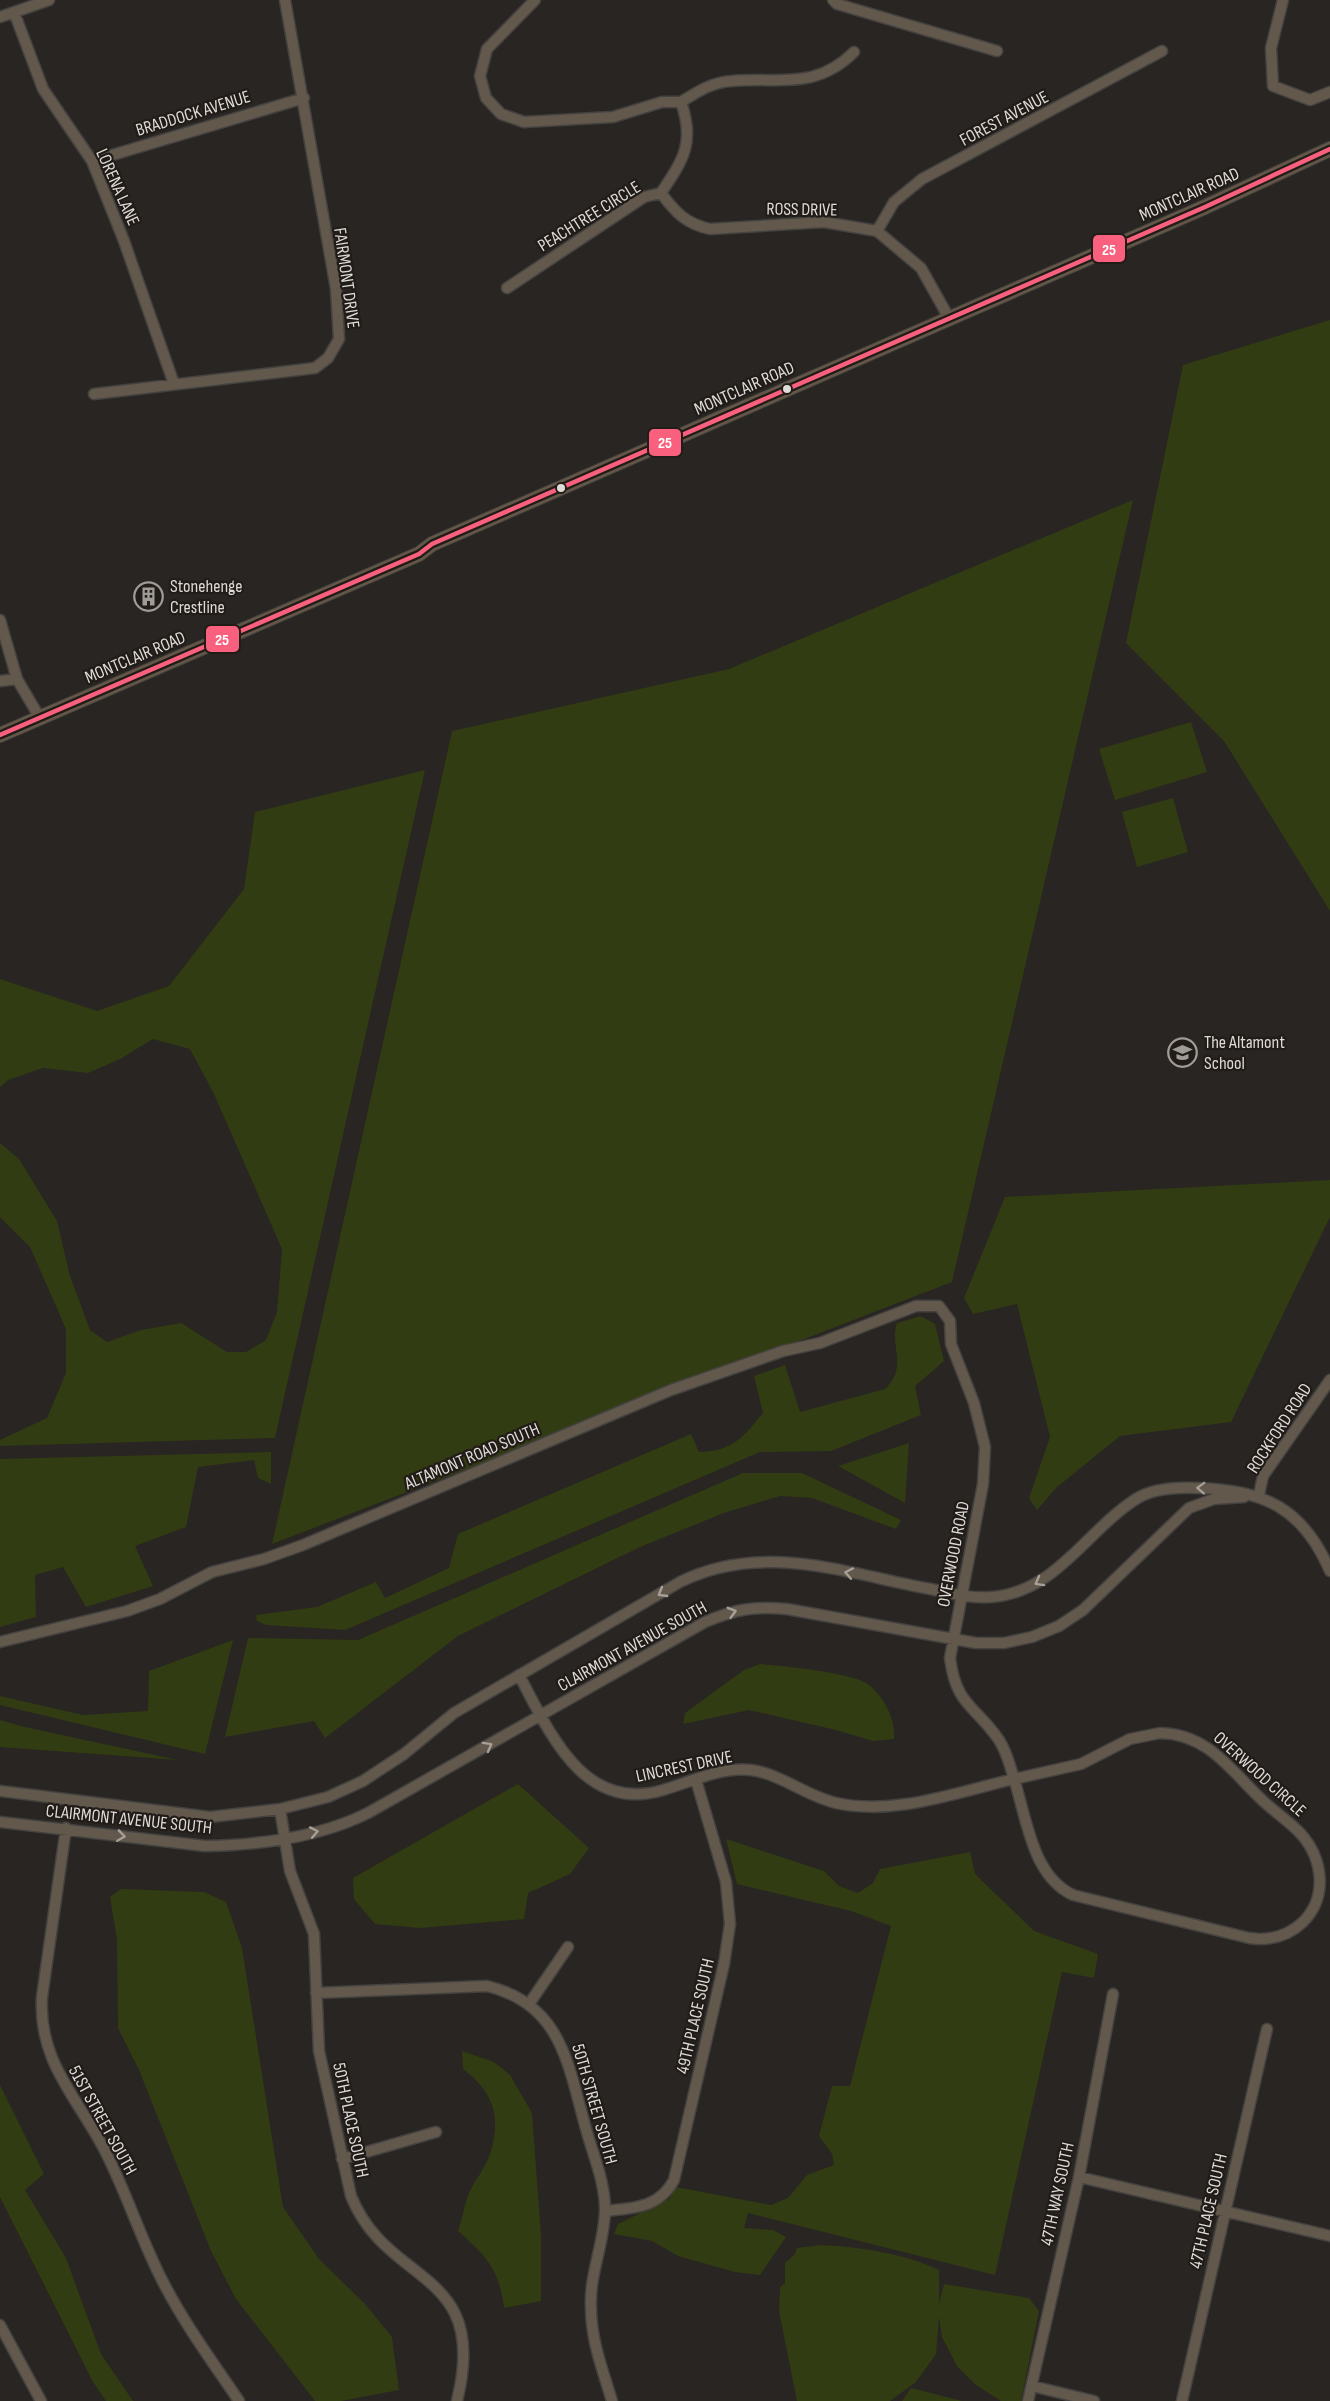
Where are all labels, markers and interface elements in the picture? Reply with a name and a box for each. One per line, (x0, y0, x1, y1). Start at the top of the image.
street label: BRADDOCK AVENUE (133, 86, 253, 141)
street label: FOREST AVENUE (956, 86, 1052, 151)
street label: LORENA LANE (91, 146, 144, 229)
street label: MONTCLAIR ROAD (1136, 163, 1243, 226)
street label: PEACHTREE CIRCLE (534, 177, 644, 256)
street label: ROSS DRIVE (766, 198, 838, 221)
street label: FAIRMONT DRIVE (329, 226, 364, 330)
line badge: 25 (1092, 234, 1126, 263)
text: 25 (1102, 241, 1116, 260)
street label: MONTCLAIR ROAD (691, 357, 798, 420)
unlabelled marker (781, 383, 793, 395)
line badge: 25 (648, 428, 682, 457)
text: 25 (658, 434, 672, 453)
unlabelled marker (555, 482, 567, 494)
place label: Stonehenge Crestline (170, 576, 242, 618)
building icon: Stonehenge Crestline (133, 580, 165, 612)
line badge: 25 (205, 625, 240, 653)
street label: MONTCLAIR ROAD (82, 627, 189, 688)
text: 25 (215, 631, 229, 650)
place label: The Altamont School (1204, 1032, 1285, 1074)
school or university icon: The Altamont School (1167, 1036, 1199, 1068)
street label: ROCKFORD ROAD (1243, 1379, 1316, 1477)
street label: ALTAMONT ROAD SOUTH (401, 1419, 543, 1495)
one-way arrow (1196, 1481, 1205, 1494)
street label: OVERWOOD ROAD (933, 1500, 974, 1609)
one-way arrow (844, 1567, 854, 1580)
one-way arrow (1035, 1575, 1045, 1586)
one-way arrow (657, 1585, 668, 1597)
street label: CLAIRMONT AVENUE SOUTH (554, 1597, 710, 1696)
one-way arrow (726, 1607, 737, 1619)
street label: OVERWOOD CIRCLE (1209, 1727, 1310, 1821)
one-way arrow (482, 1741, 492, 1753)
street label: LINCREST DRIVE (634, 1746, 734, 1787)
street label: CLAIRMONT AVENUE SOUTH (45, 1800, 213, 1839)
one-way arrow (309, 1826, 319, 1839)
one-way arrow (116, 1830, 125, 1842)
street label: 49TH PLACE SOUTH (672, 1956, 719, 2076)
street label: 50TH STREET SOUTH (567, 2042, 622, 2167)
street label: 50TH PLACE SOUTH (328, 2061, 373, 2179)
street label: 51ST STREET SOUTH (64, 2062, 141, 2178)
street label: 47TH WAY SOUTH (1036, 2141, 1079, 2248)
street label: 47TH PLACE SOUTH (1185, 2152, 1232, 2271)

